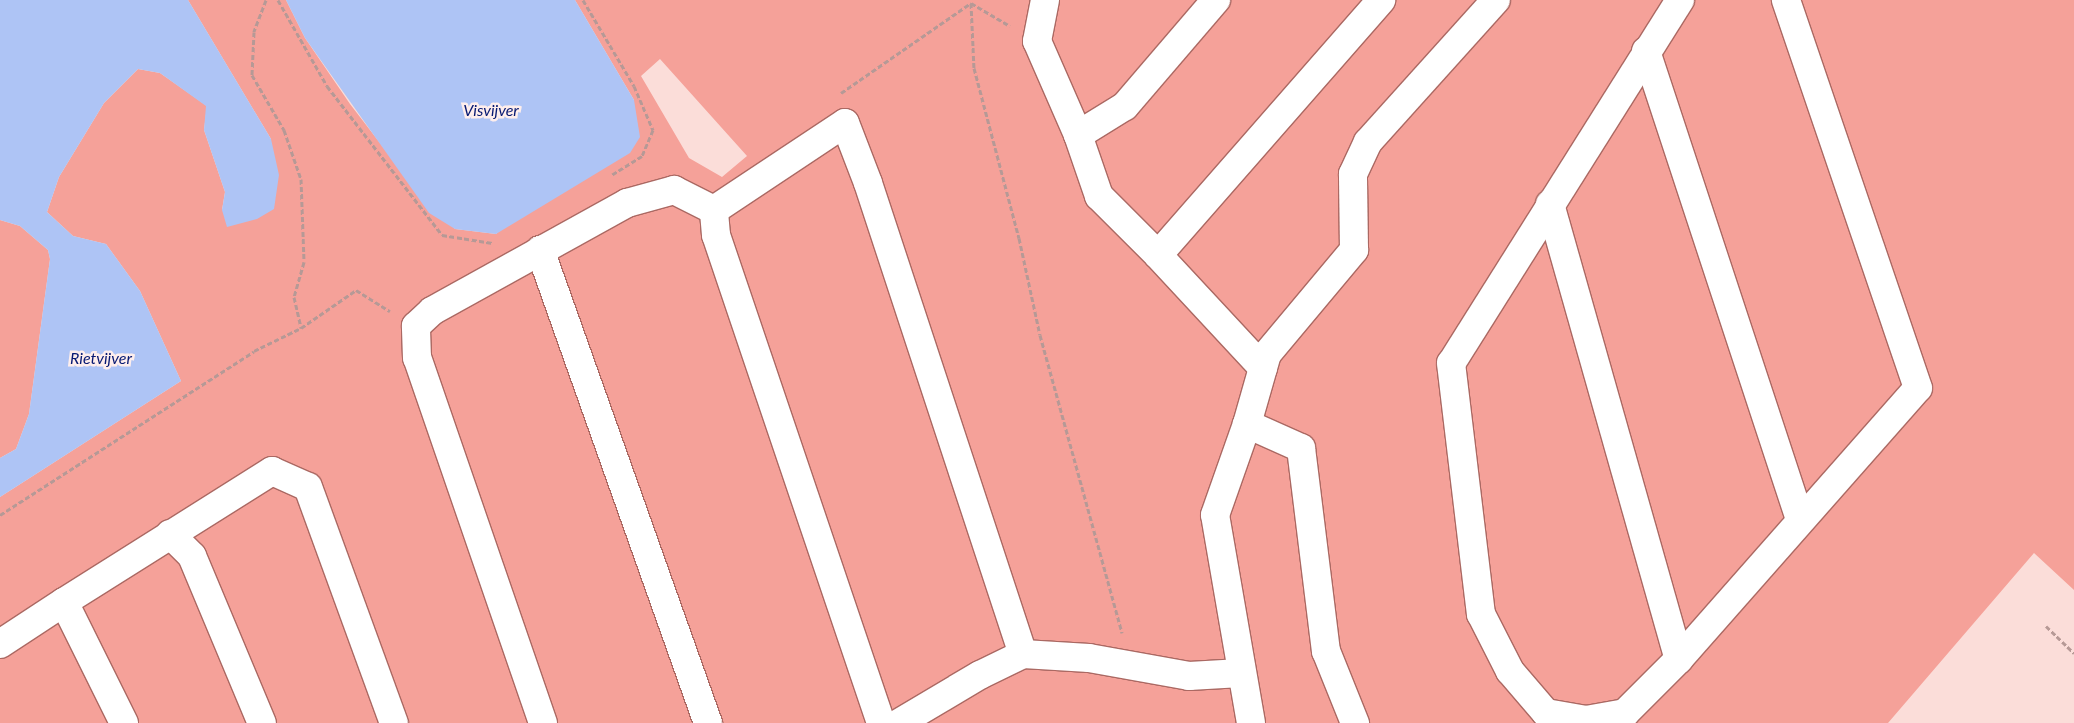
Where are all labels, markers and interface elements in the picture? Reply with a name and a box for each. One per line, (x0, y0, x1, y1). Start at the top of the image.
water label: Visvijver (463, 100, 519, 120)
water label: Rietvijver (70, 348, 132, 368)

